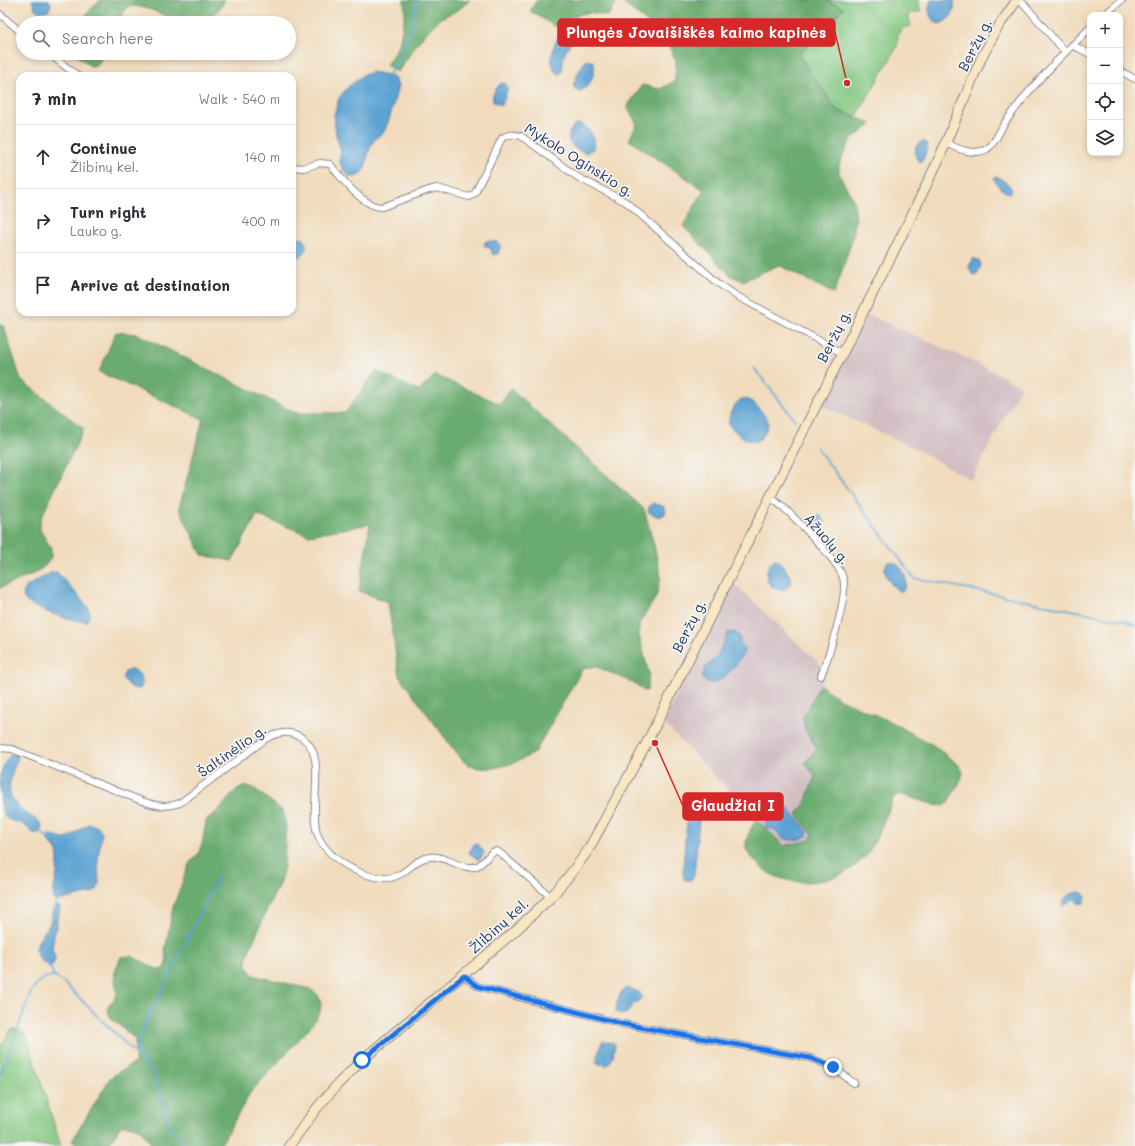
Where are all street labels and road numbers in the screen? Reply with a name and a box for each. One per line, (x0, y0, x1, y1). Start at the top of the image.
street label: Beržų g. (953, 15, 996, 74)
street label: Mykolo Oginskio g. (521, 118, 637, 201)
street label: Beržų g. (812, 306, 855, 365)
street label: Ąžuolų g. (800, 509, 854, 568)
street label: Beržų g. (667, 596, 710, 655)
street label: Šaltinėlio g. (194, 720, 270, 781)
street label: Žlibinų kel. (465, 894, 533, 957)

